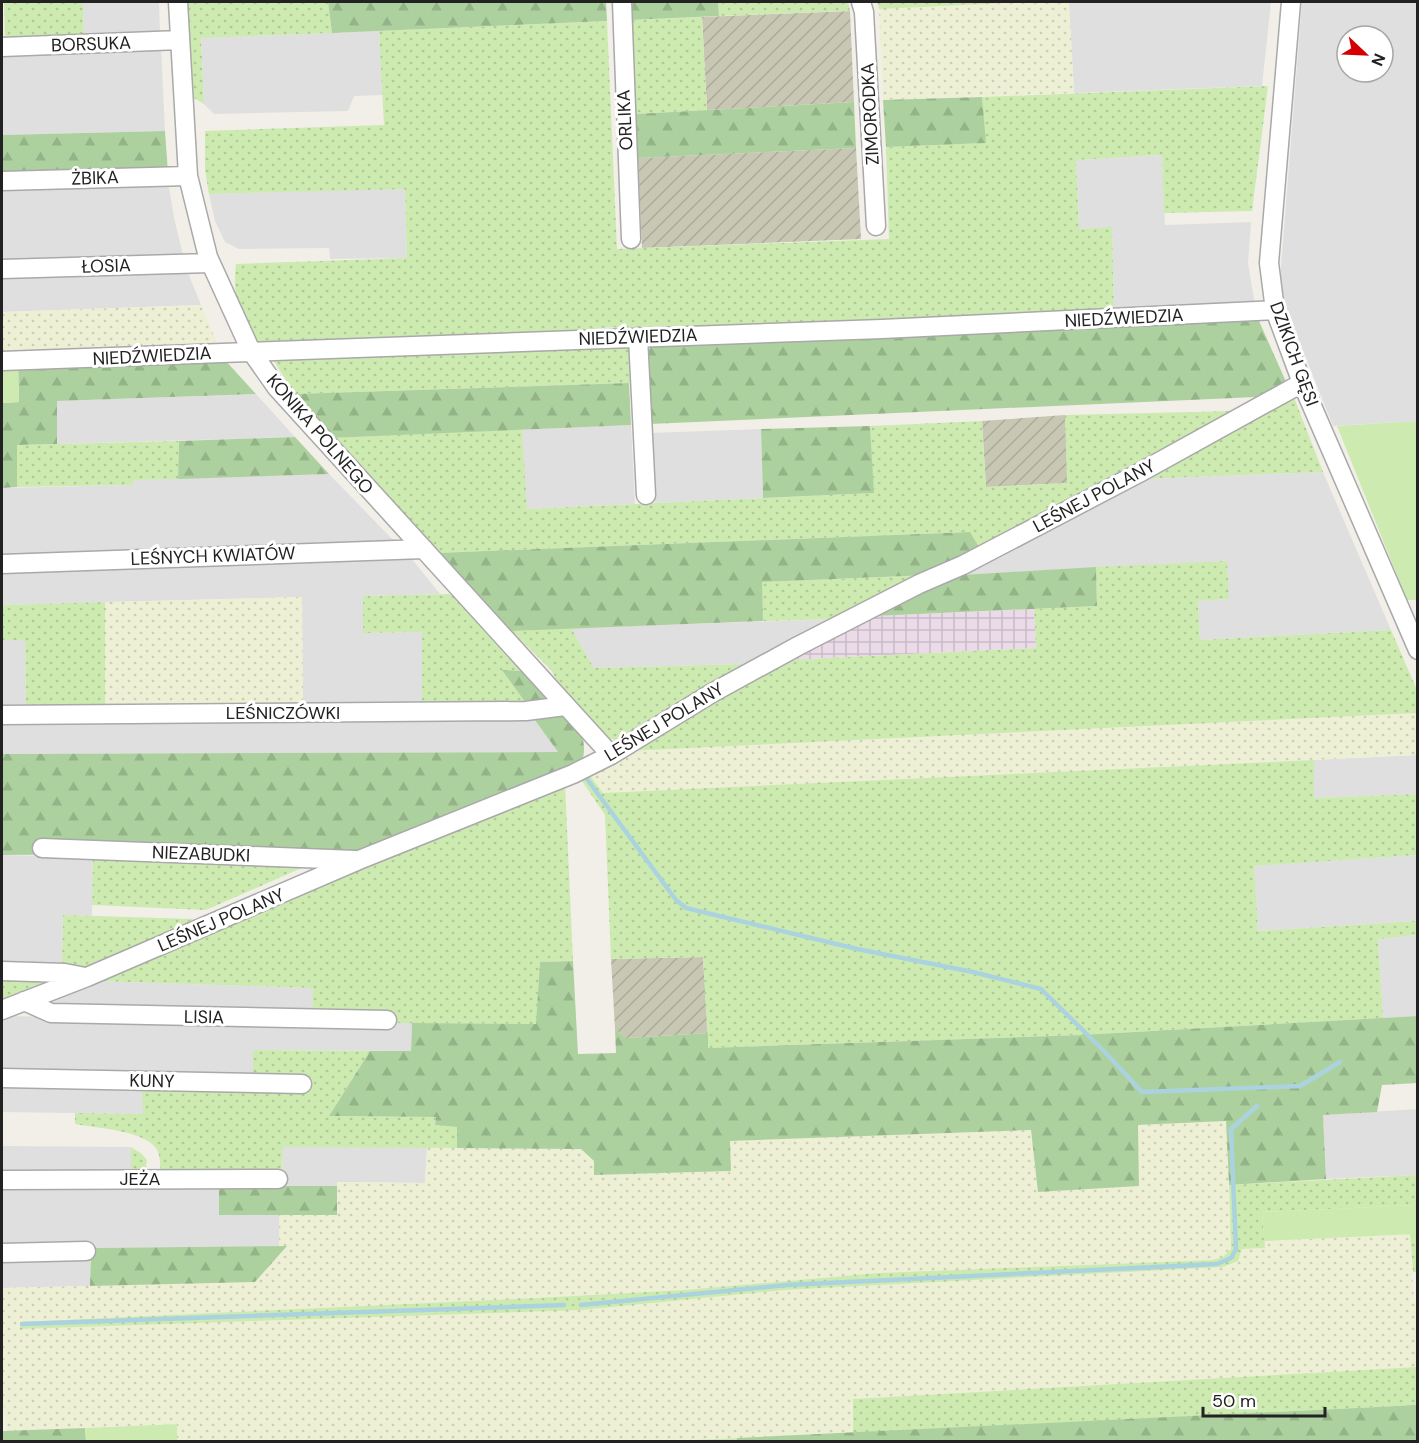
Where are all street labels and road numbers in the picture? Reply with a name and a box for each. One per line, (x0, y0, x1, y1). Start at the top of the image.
street label: BORSUKA (51, 31, 132, 57)
street label: ZIMORODKA (855, 62, 885, 166)
street label: ORLIKA (611, 89, 639, 151)
street label: ŻBIKA (71, 165, 119, 191)
street label: ŁOSIA (81, 253, 131, 279)
street label: DZIKICH GĘSI (1264, 298, 1324, 410)
street label: NIEDŹWIEDZIA (1064, 303, 1184, 333)
street label: NIEDŹWIEDZIA (578, 323, 698, 351)
street label: NIEDŹWIEDZIA (92, 341, 212, 371)
street label: KONIKA POLNEGO (261, 369, 379, 499)
street label: LEŚNEJ POLANY (1029, 453, 1160, 538)
street label: LEŚNYCH KWIATÓW (130, 541, 296, 571)
street label: LEŚNEJ POLANY (600, 677, 729, 767)
street label: LEŚNICZÓWKI (226, 701, 340, 725)
street label: NIEZABUDKI (151, 840, 251, 868)
street label: LEŚNEJ POLANY (154, 882, 288, 957)
street label: LISIA (184, 1005, 224, 1029)
street label: KUNY (129, 1069, 175, 1093)
street label: JEŻA (120, 1167, 160, 1191)

